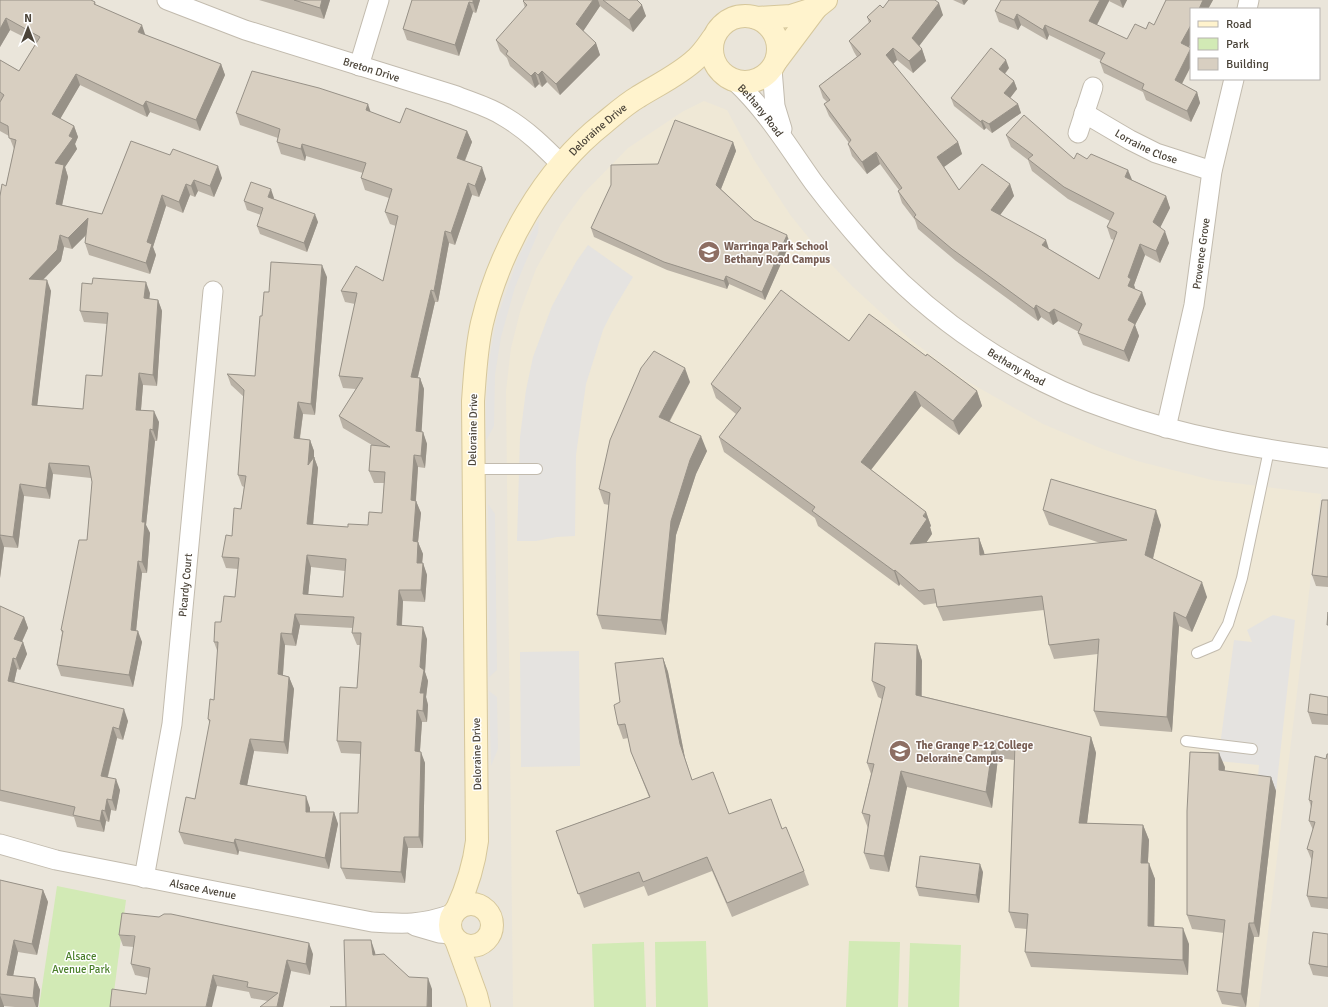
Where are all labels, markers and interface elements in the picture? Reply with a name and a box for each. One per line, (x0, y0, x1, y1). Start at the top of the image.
north arrow (8, 8, 48, 48)
legend (1190, 8, 1320, 80)
text: N (24, 12, 32, 25)
text: Road (1226, 17, 1252, 32)
text: Park (1226, 37, 1249, 52)
street label: Breton Drive (342, 54, 401, 84)
text: Building (1226, 57, 1269, 72)
street label: Bethany Road (735, 81, 786, 139)
street label: Deloraine Drive (566, 101, 629, 158)
street label: Lorraine Close (1113, 126, 1179, 166)
street label: Provence Grove (1190, 217, 1212, 290)
school or university icon: Warringa Park School Bethany Road Campus (696, 239, 722, 265)
place label: Warringa Park School Bethany Road Campus (724, 240, 830, 266)
street label: Bethany Road (985, 345, 1048, 389)
street label: Deloraine Drive (466, 394, 480, 466)
street label: Picardy Court (176, 553, 195, 618)
street label: Deloraine Drive (470, 718, 484, 790)
school or university icon: The Grange P-12 College Deloraine Campus (887, 738, 913, 764)
place label: The Grange P-12 College Deloraine Campus (916, 739, 1034, 765)
street label: Alsace Avenue (168, 876, 237, 902)
park label: Alsace Avenue Park (52, 950, 110, 976)

